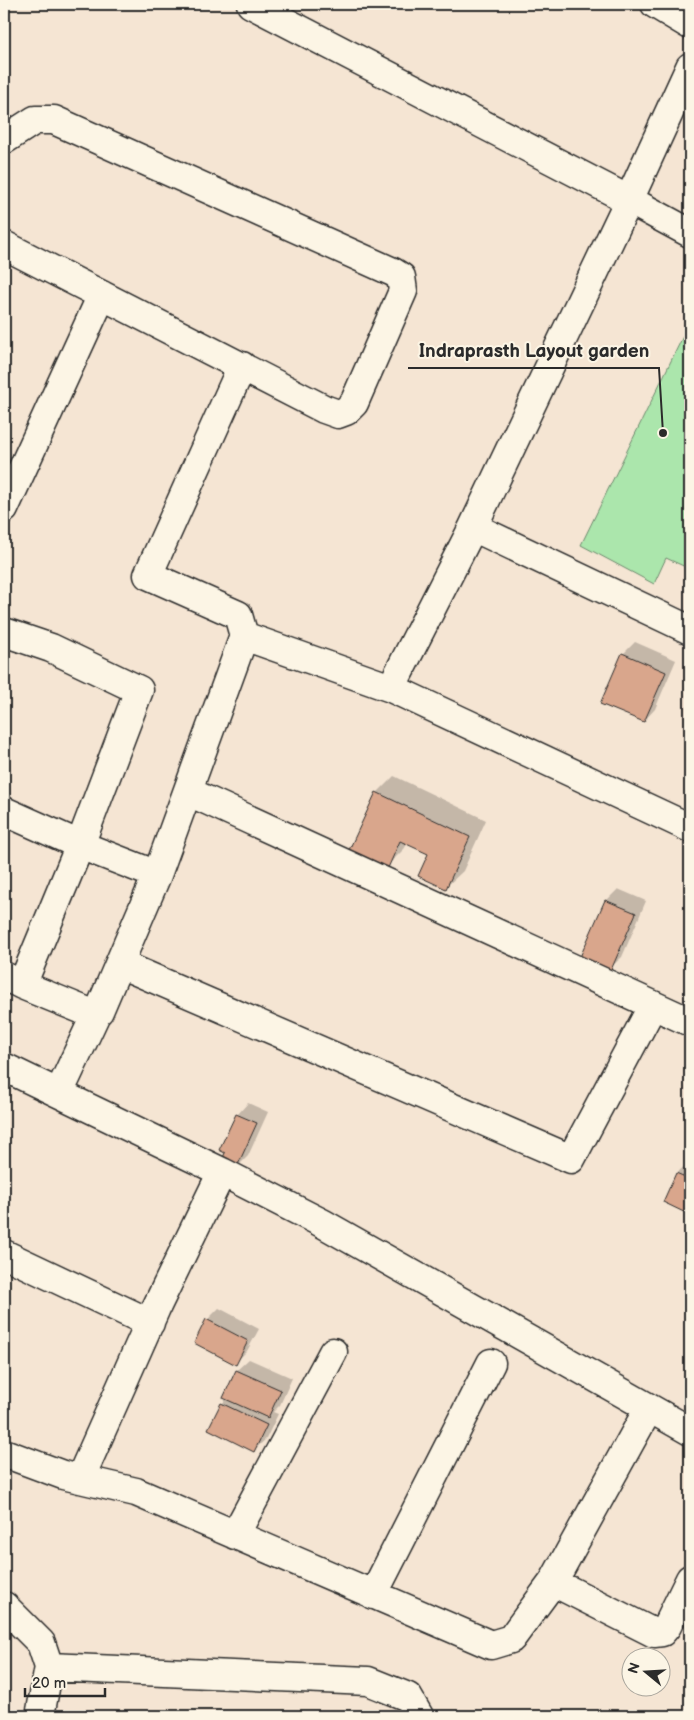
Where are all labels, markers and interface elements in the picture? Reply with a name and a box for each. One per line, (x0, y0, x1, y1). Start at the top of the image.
callout: Indraprasth Layout garden (408, 334, 659, 368)
text: Indraprasth Layout garden (419, 340, 649, 363)
north arrow (622, 1648, 672, 1698)
text: N (624, 1661, 644, 1676)
scale bar (25, 1665, 105, 1697)
text: 20 m (32, 1674, 66, 1693)

